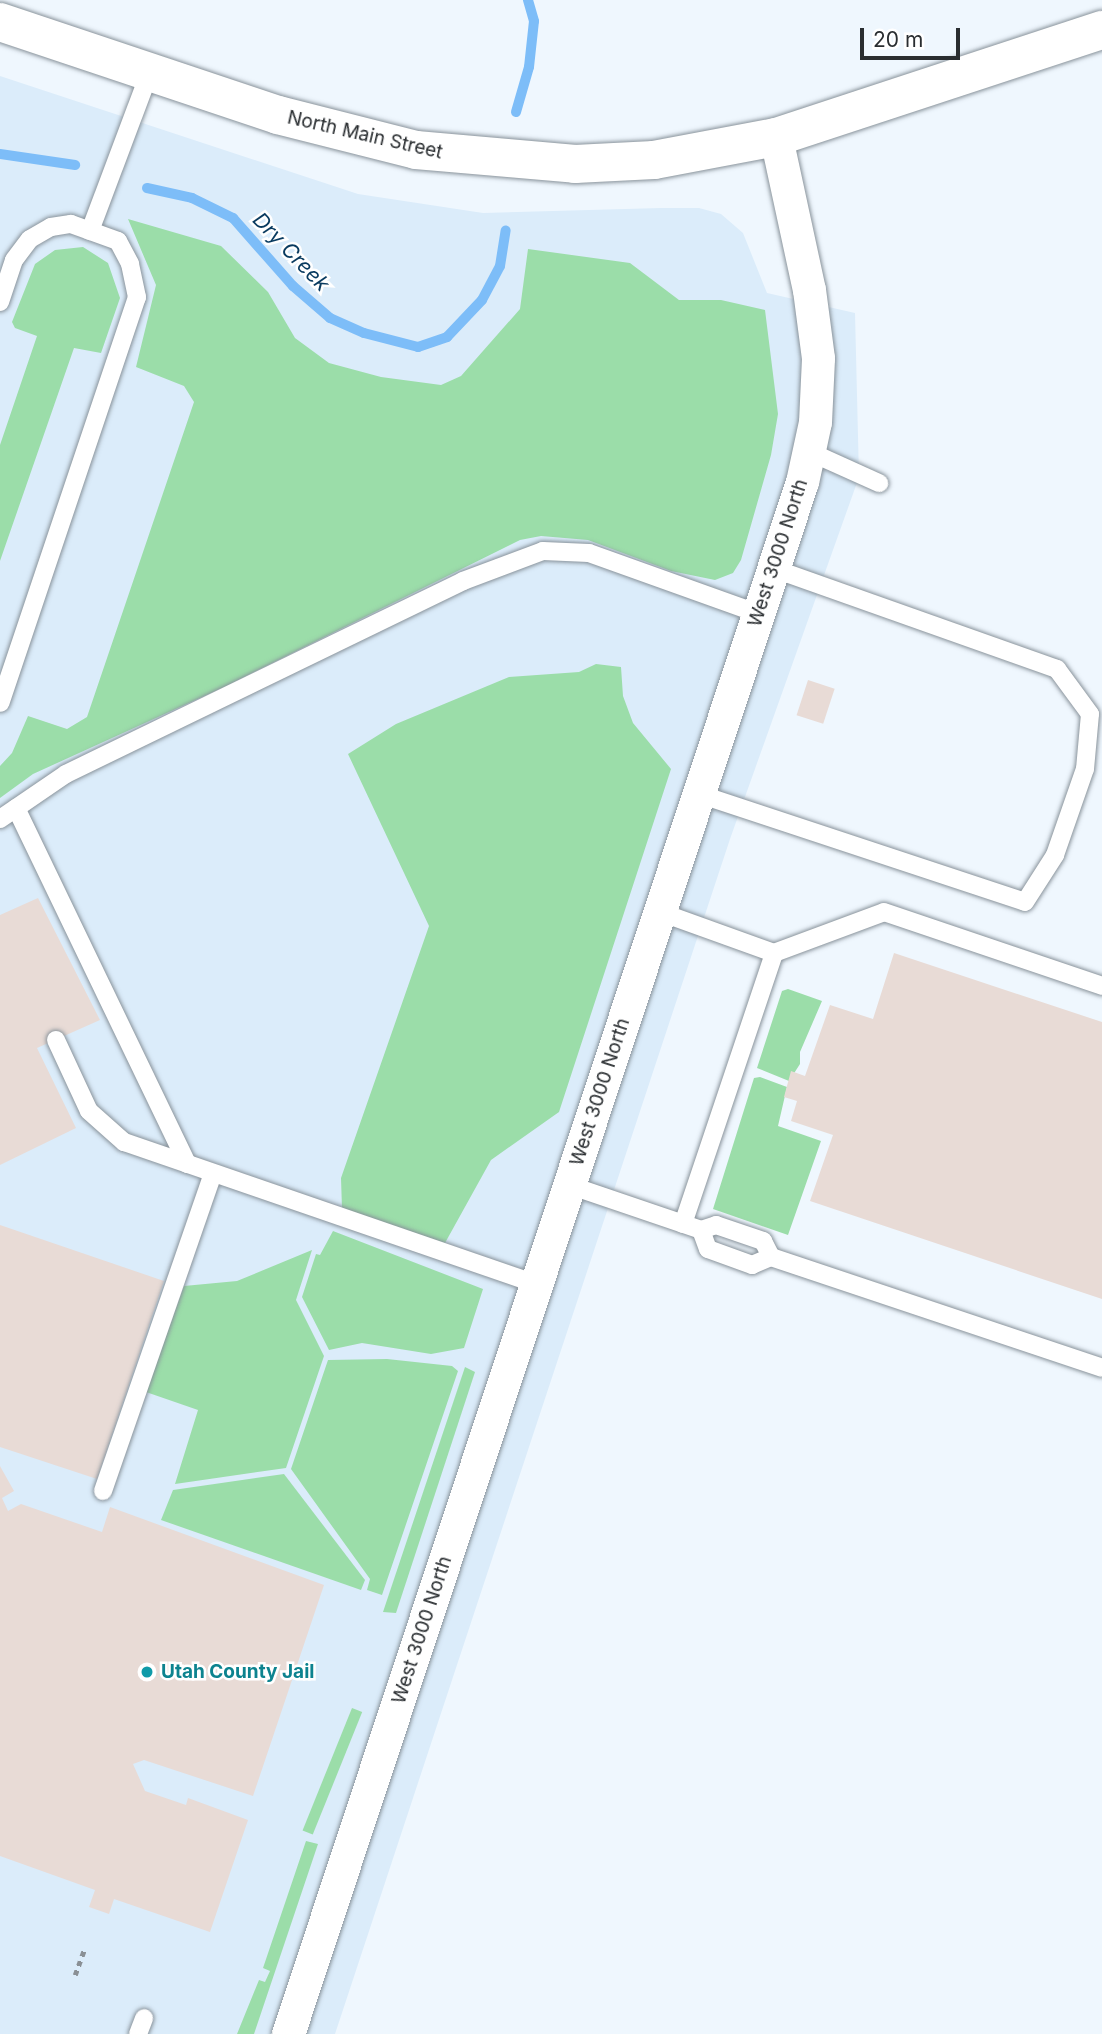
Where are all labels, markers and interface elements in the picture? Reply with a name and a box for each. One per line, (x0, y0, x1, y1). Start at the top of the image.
scale bar (864, 14, 964, 58)
text: 20 m (873, 27, 923, 52)
street label: North Main Street (285, 106, 445, 164)
water label: Dry Creek (247, 207, 335, 297)
street label: West 3000 North (743, 476, 813, 630)
street label: West 3000 North (565, 1015, 635, 1169)
street label: West 3000 North (387, 1553, 457, 1707)
place label: Utah County Jail (161, 1661, 314, 1683)
marker: Utah County Jail (139, 1664, 155, 1680)

